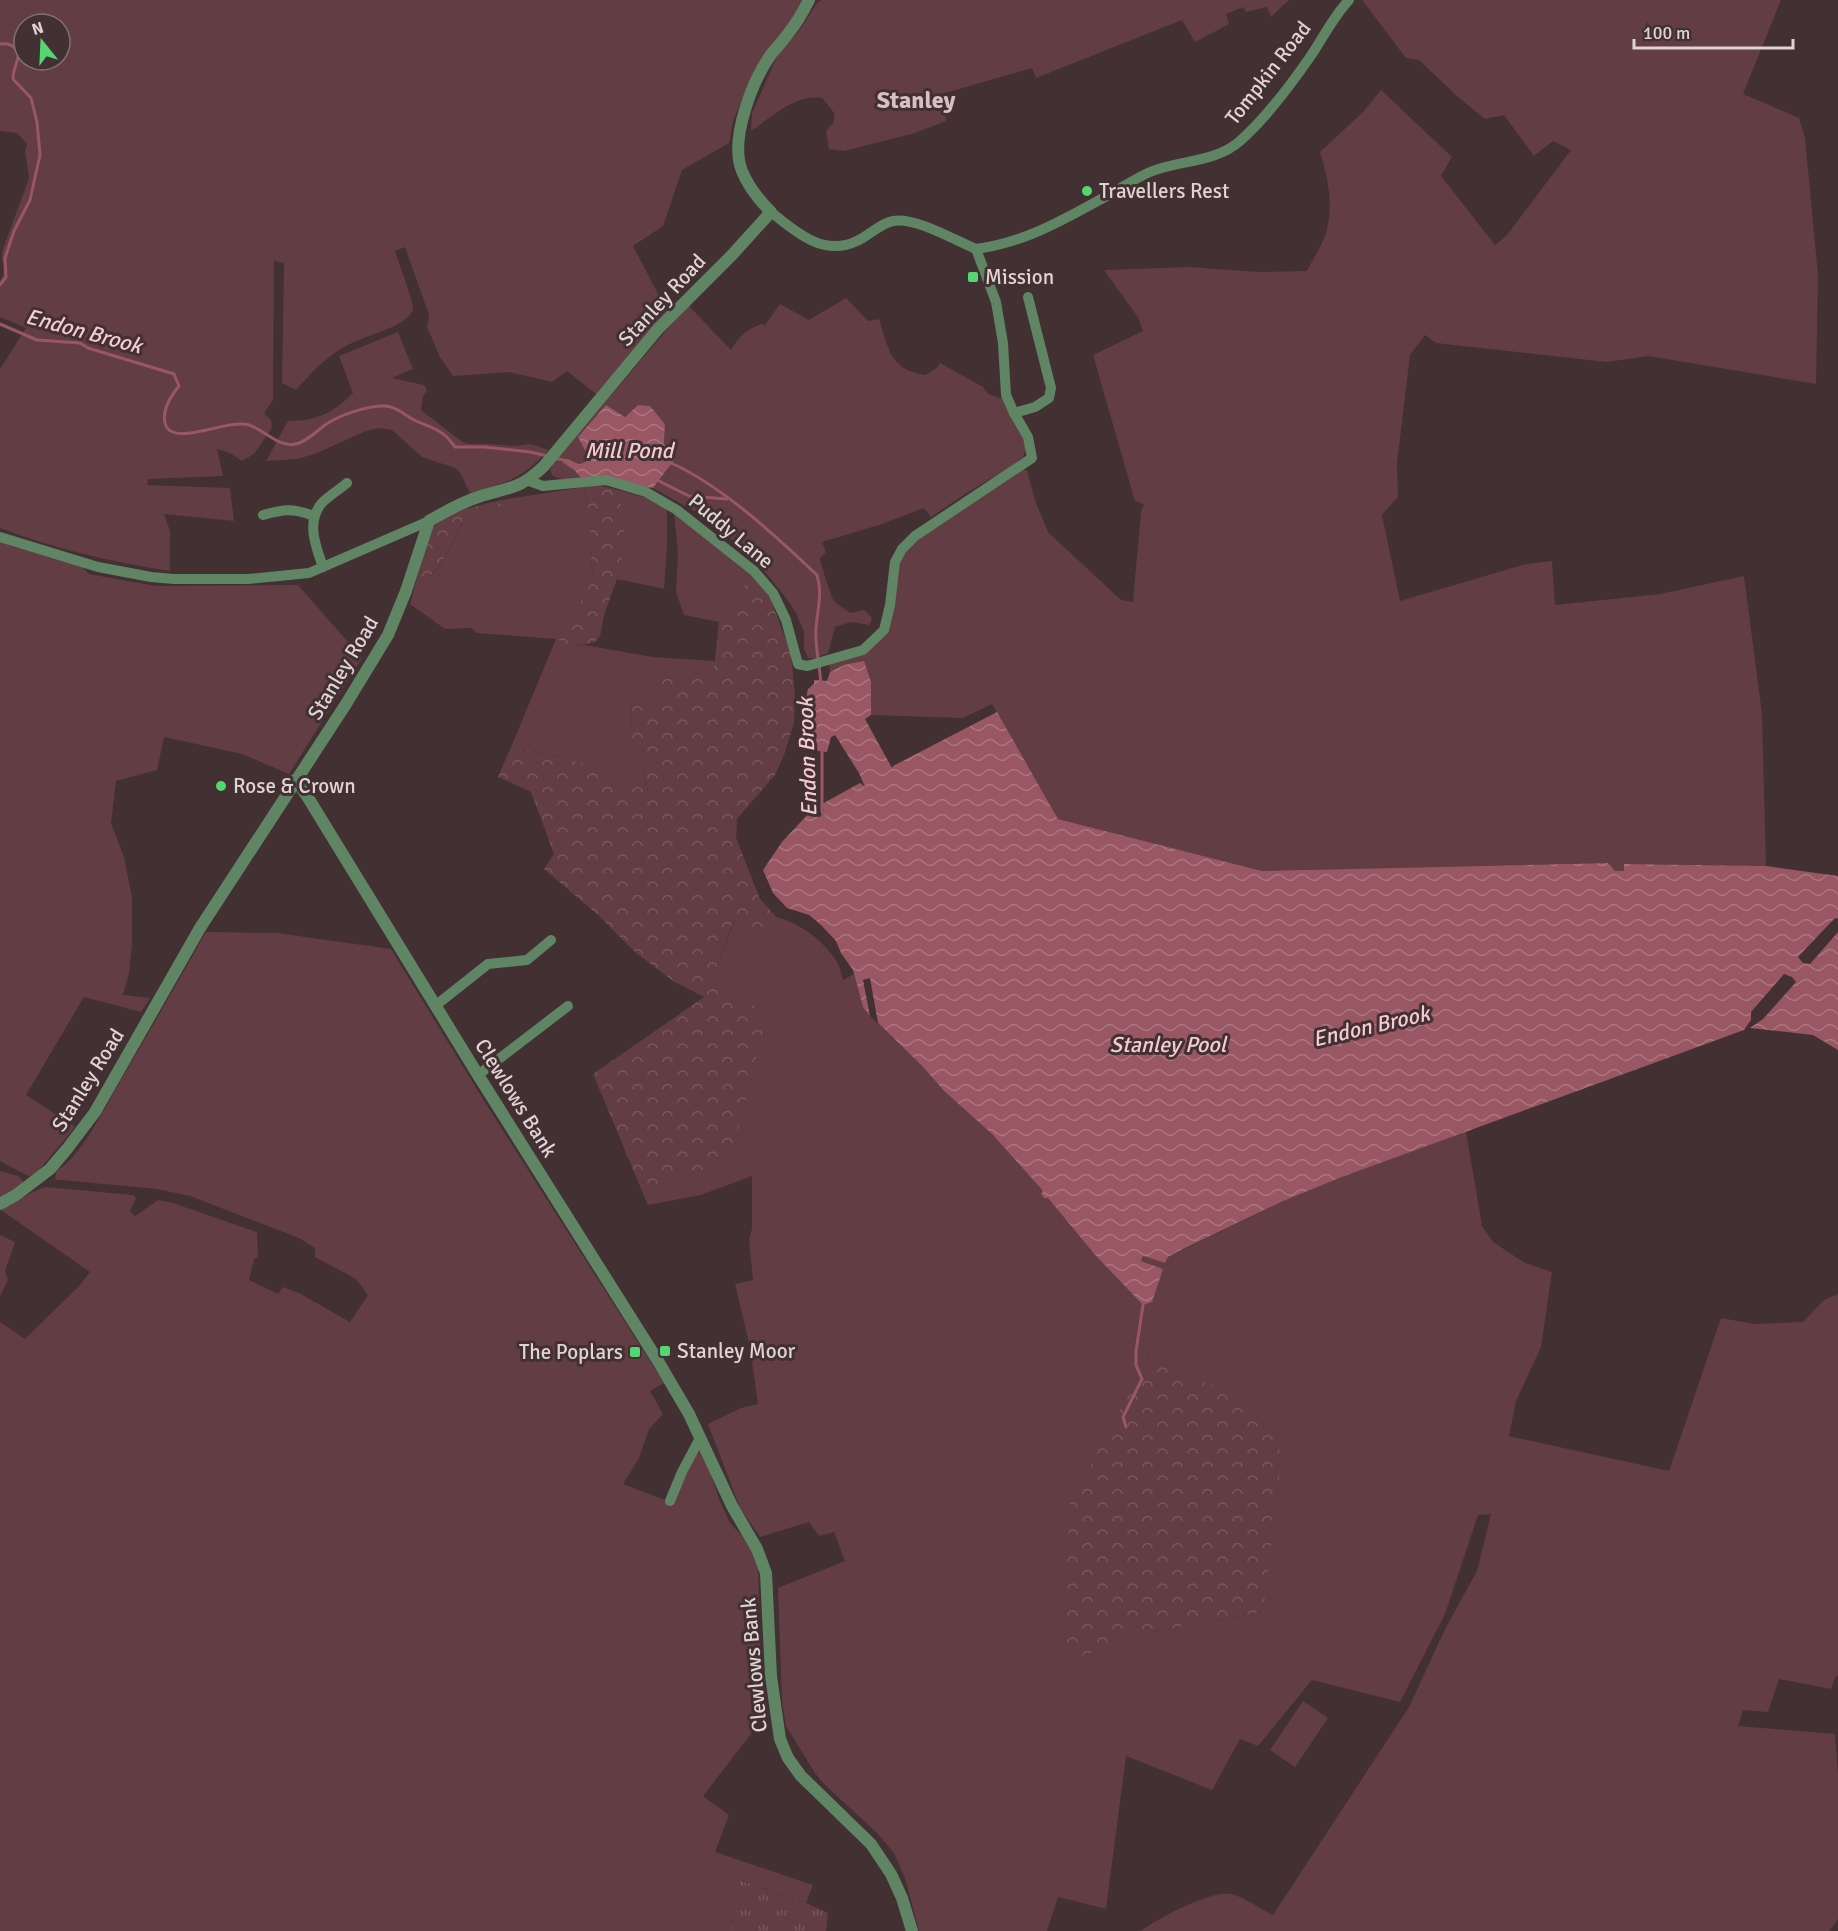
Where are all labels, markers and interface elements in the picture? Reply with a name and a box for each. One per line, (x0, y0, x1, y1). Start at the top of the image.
north arrow (12, 12, 72, 72)
scale bar (1634, 12, 1793, 50)
street label: Tompkin Road (1219, 16, 1317, 130)
text: N (29, 17, 46, 40)
text: 100 m (1643, 22, 1690, 44)
district label: Stanley (877, 85, 955, 115)
place label: Travellers Rest (1099, 178, 1229, 204)
marker: Travellers Rest (1080, 184, 1094, 198)
street label: Stanley Road (613, 248, 711, 352)
place label: Mission (985, 264, 1054, 290)
marker: Mission (966, 270, 980, 284)
water label: Endon Brook (23, 303, 147, 360)
water label: Mill Pond (585, 437, 675, 464)
street label: Puddy Lane (683, 488, 779, 574)
street label: Stanley Road (302, 611, 384, 725)
water label: Endon Brook (791, 695, 823, 817)
place label: Rose & Crown (233, 773, 356, 799)
marker: Rose & Crown (214, 779, 228, 793)
water label: Endon Brook (1310, 999, 1434, 1053)
street label: Stanley Road (46, 1024, 130, 1136)
water label: Stanley Pool (1110, 1031, 1228, 1058)
street label: Clewlows Bank (469, 1034, 563, 1163)
place label: Stanley Moor (677, 1338, 796, 1364)
place label: The Poplars (519, 1339, 623, 1365)
marker: Stanley Moor (658, 1344, 672, 1358)
marker: The Poplars (628, 1345, 642, 1359)
street label: Clewlows Bank (735, 1596, 773, 1733)

